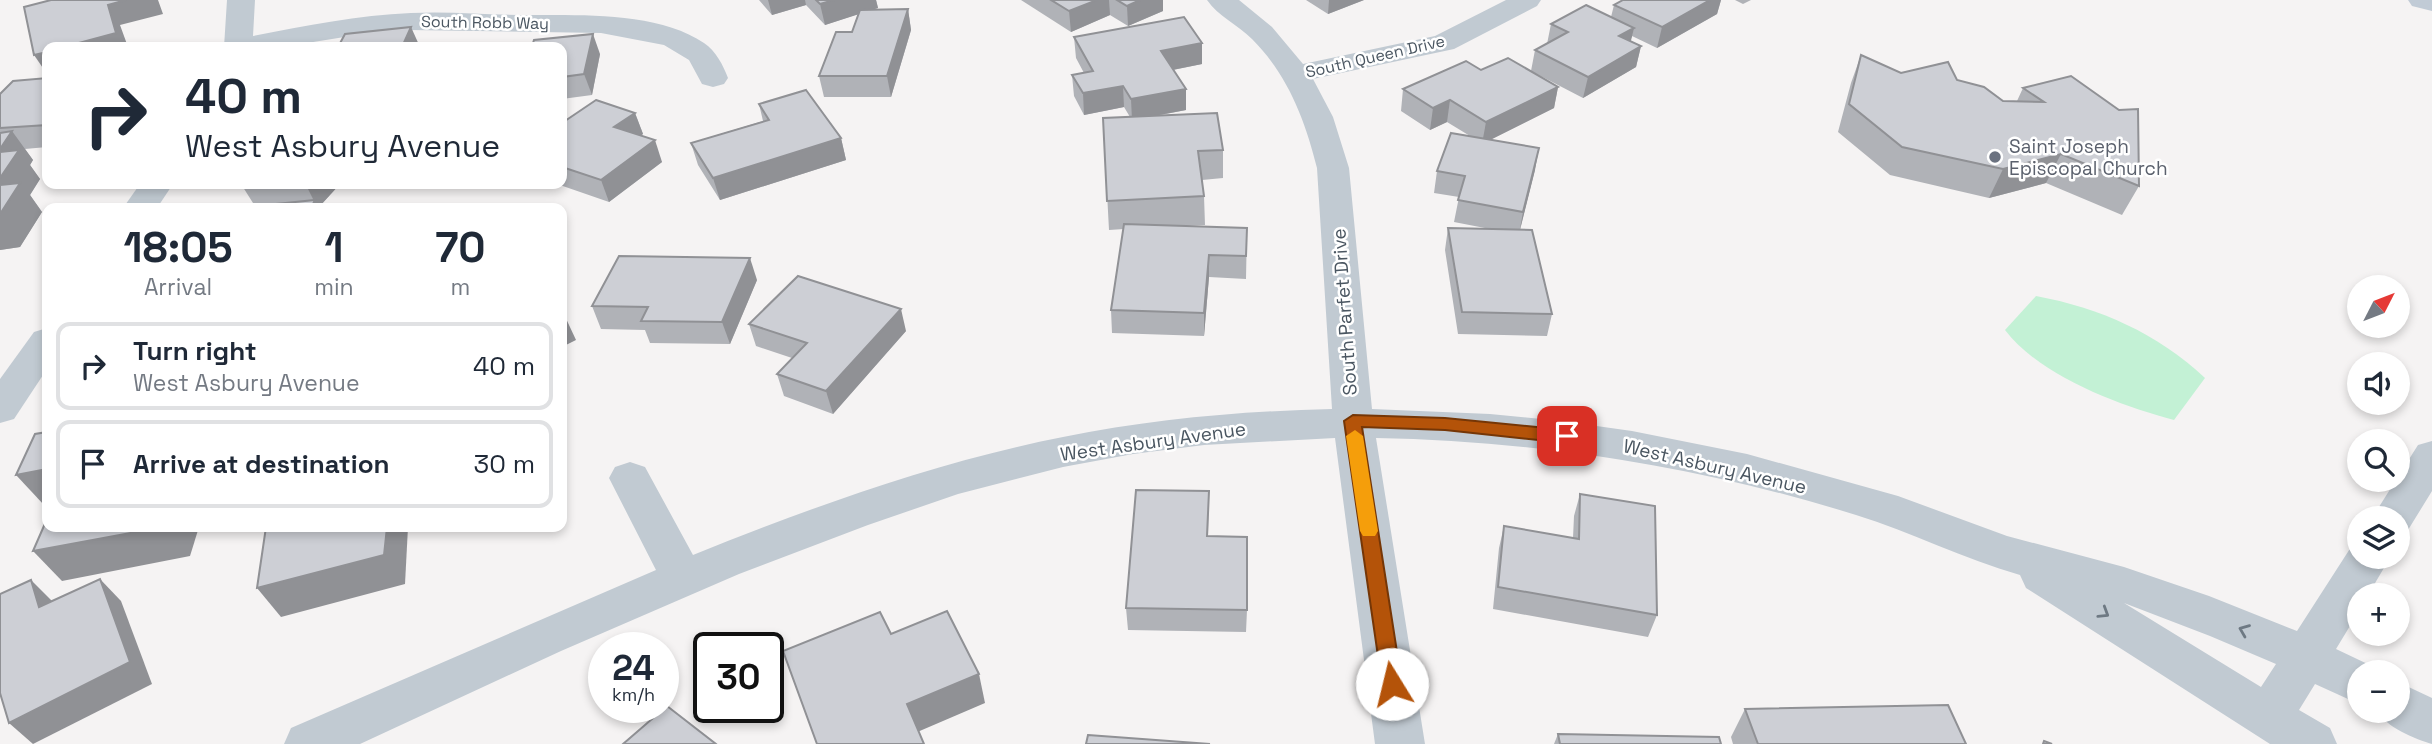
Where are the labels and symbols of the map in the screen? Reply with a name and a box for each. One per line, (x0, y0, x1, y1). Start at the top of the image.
street label: South Robb Way (421, 11, 549, 34)
street label: South Queen Drive (1303, 30, 1447, 83)
place label: Saint Joseph Episcopal Church (2009, 134, 2168, 181)
marker: Saint Joseph Episcopal Church (1987, 149, 2003, 165)
street label: South Parfet Drive (1326, 228, 1363, 396)
north arrow (2347, 275, 2410, 338)
pin (1537, 406, 1597, 466)
street label: West Asbury Avenue (1059, 416, 1247, 467)
street label: West Asbury Avenue (1621, 433, 1809, 500)
one-way arrow (2096, 605, 2109, 618)
one-way arrow (2238, 625, 2250, 639)
speed limit sign: 30 (693, 632, 784, 723)
position arrow (1355, 647, 1429, 721)

